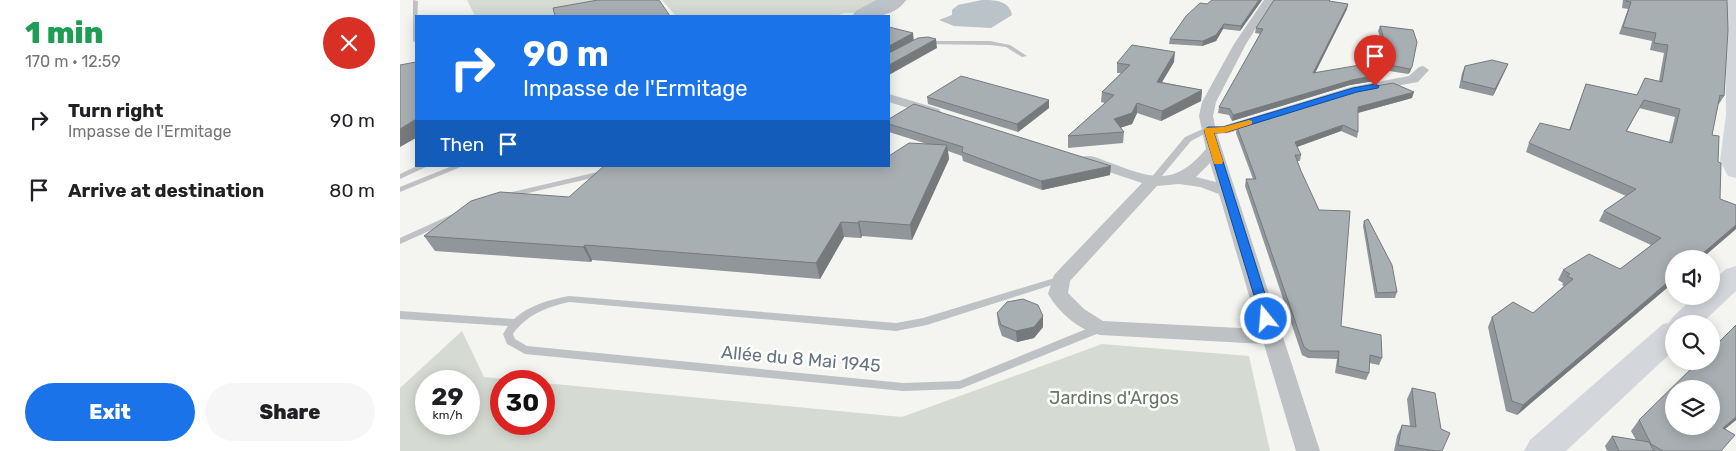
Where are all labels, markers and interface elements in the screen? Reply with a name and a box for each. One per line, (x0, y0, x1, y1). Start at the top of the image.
text: 1 min (25, 15, 103, 51)
button: close (323, 17, 375, 69)
text: 90 m (523, 33, 609, 75)
icon: right (440, 35, 505, 100)
pin (1354, 35, 1396, 86)
icon: arrive (1361, 42, 1389, 70)
text: 170 m · 12:59 (25, 52, 121, 71)
text: Impasse de l'Ermitage (523, 75, 748, 102)
text: Turn right (68, 99, 163, 122)
icon: right (25, 106, 53, 134)
text: 90 m (330, 109, 375, 132)
text: Impasse de l'Ermitage (68, 122, 231, 141)
icon: arrive (494, 130, 522, 158)
text: Then (440, 133, 484, 156)
icon: arrive (25, 176, 53, 204)
text: Arrive at destination (68, 179, 264, 202)
text: 80 m (329, 179, 375, 202)
map controls (1665, 250, 1720, 435)
button: sound (1665, 250, 1720, 305)
position arrow (1239, 292, 1291, 344)
button: search (1665, 315, 1720, 370)
street label: Allée du 8 Mai 1945 (720, 341, 882, 377)
speed limit sign: 30 (490, 370, 555, 435)
button: layers (1665, 380, 1720, 435)
text: 29 (431, 382, 464, 411)
button: Exit (25, 383, 195, 441)
button: Share (205, 383, 375, 441)
park label: Jardins d'Argos (1049, 387, 1179, 409)
text: km/h (433, 408, 462, 422)

